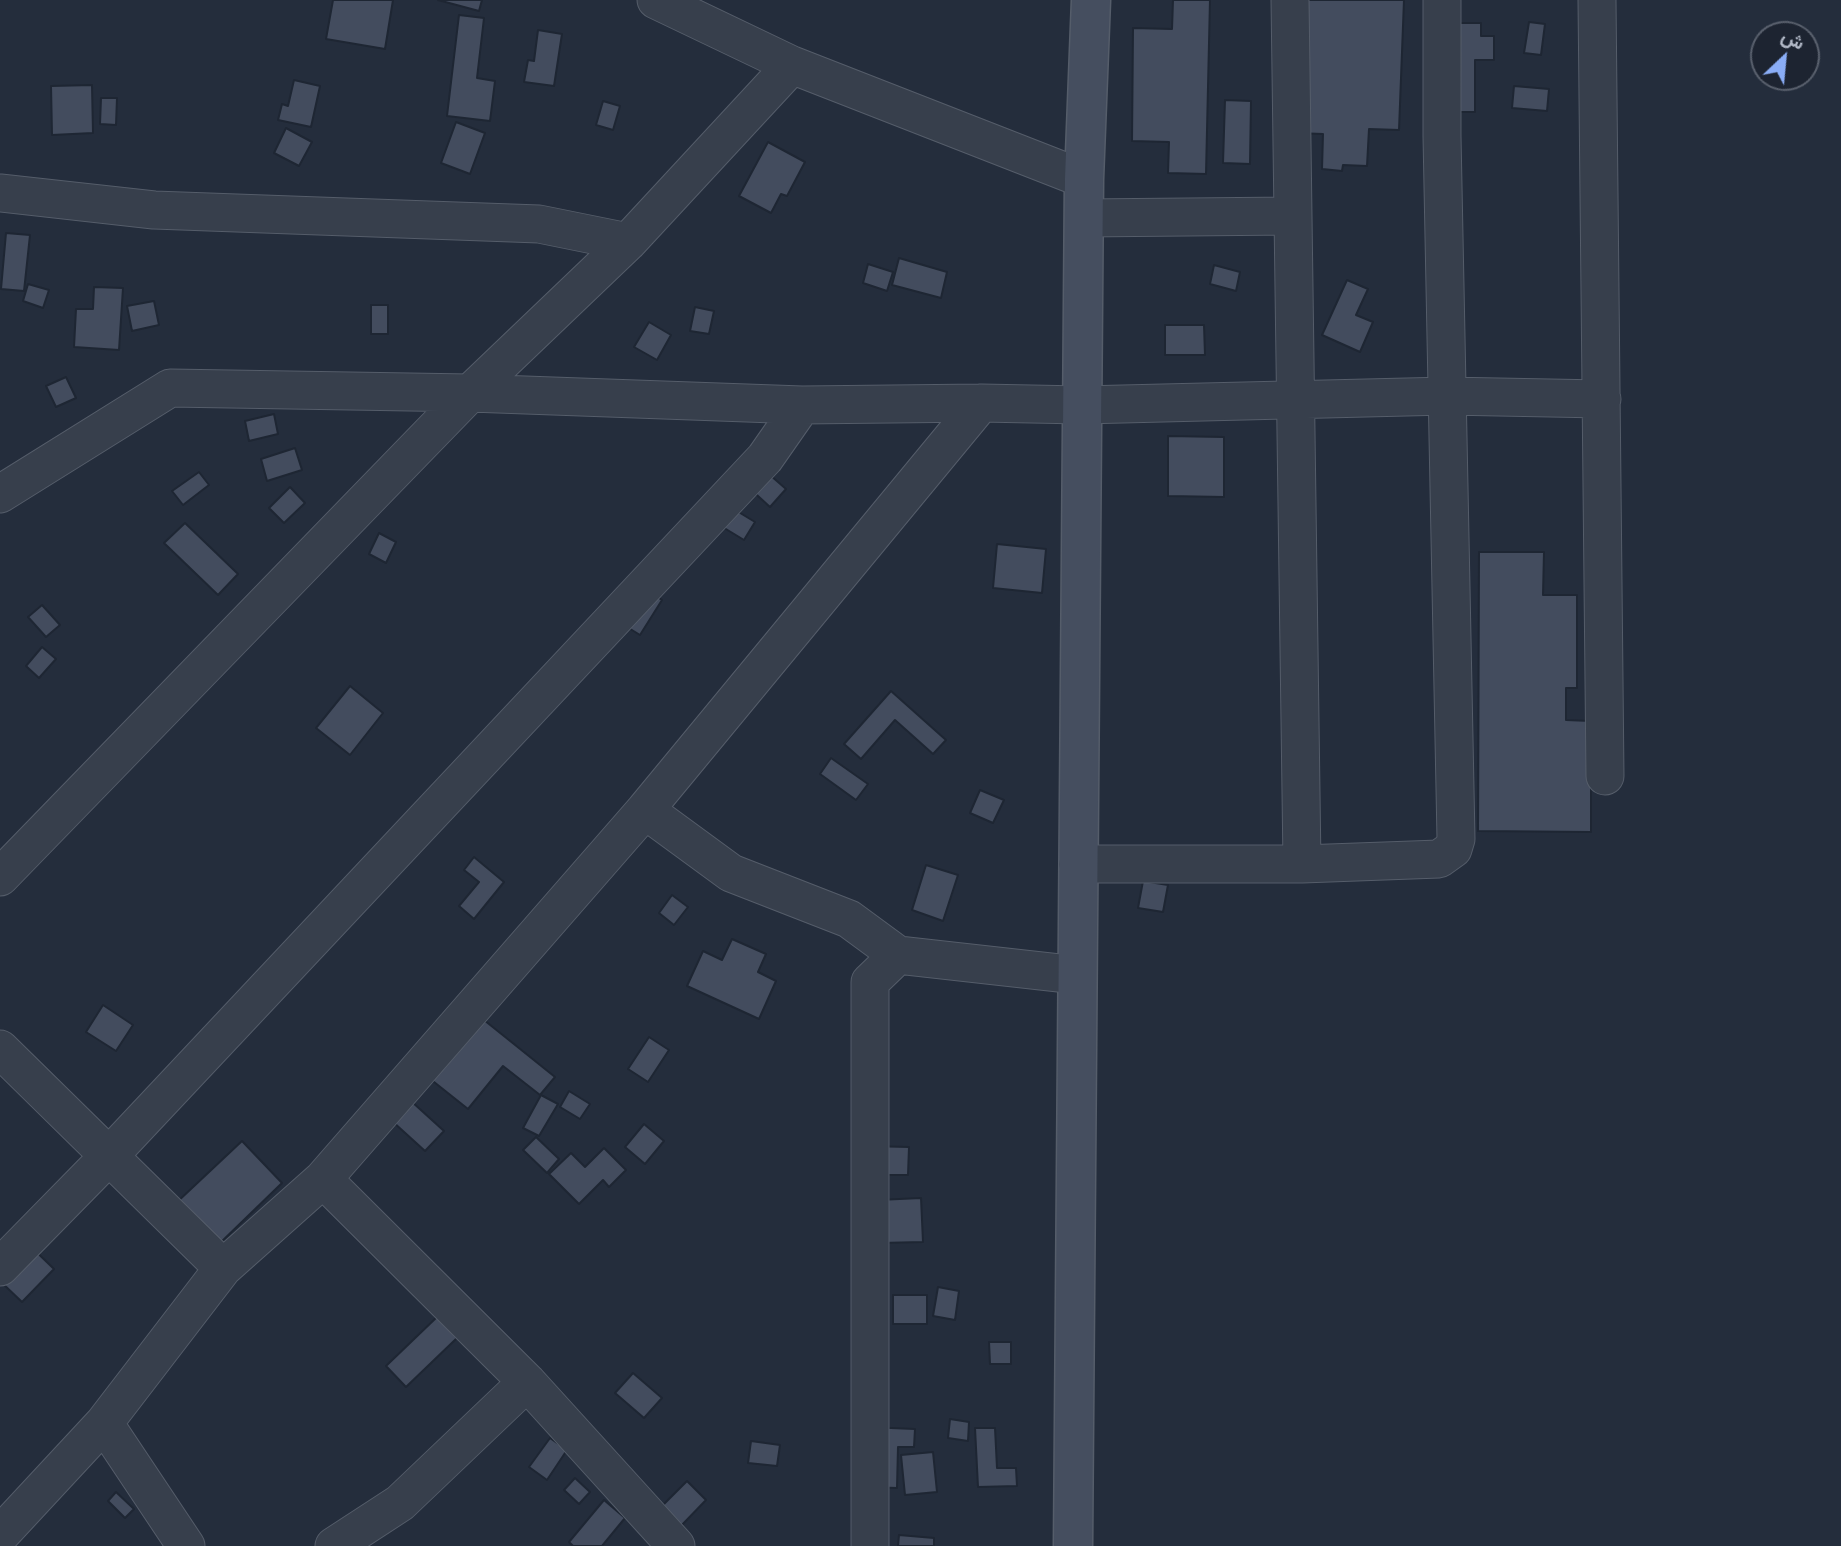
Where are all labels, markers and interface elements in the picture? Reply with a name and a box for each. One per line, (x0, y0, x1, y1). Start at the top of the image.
north arrow (1750, 21, 1820, 91)
text: ش (1778, 23, 1809, 54)

